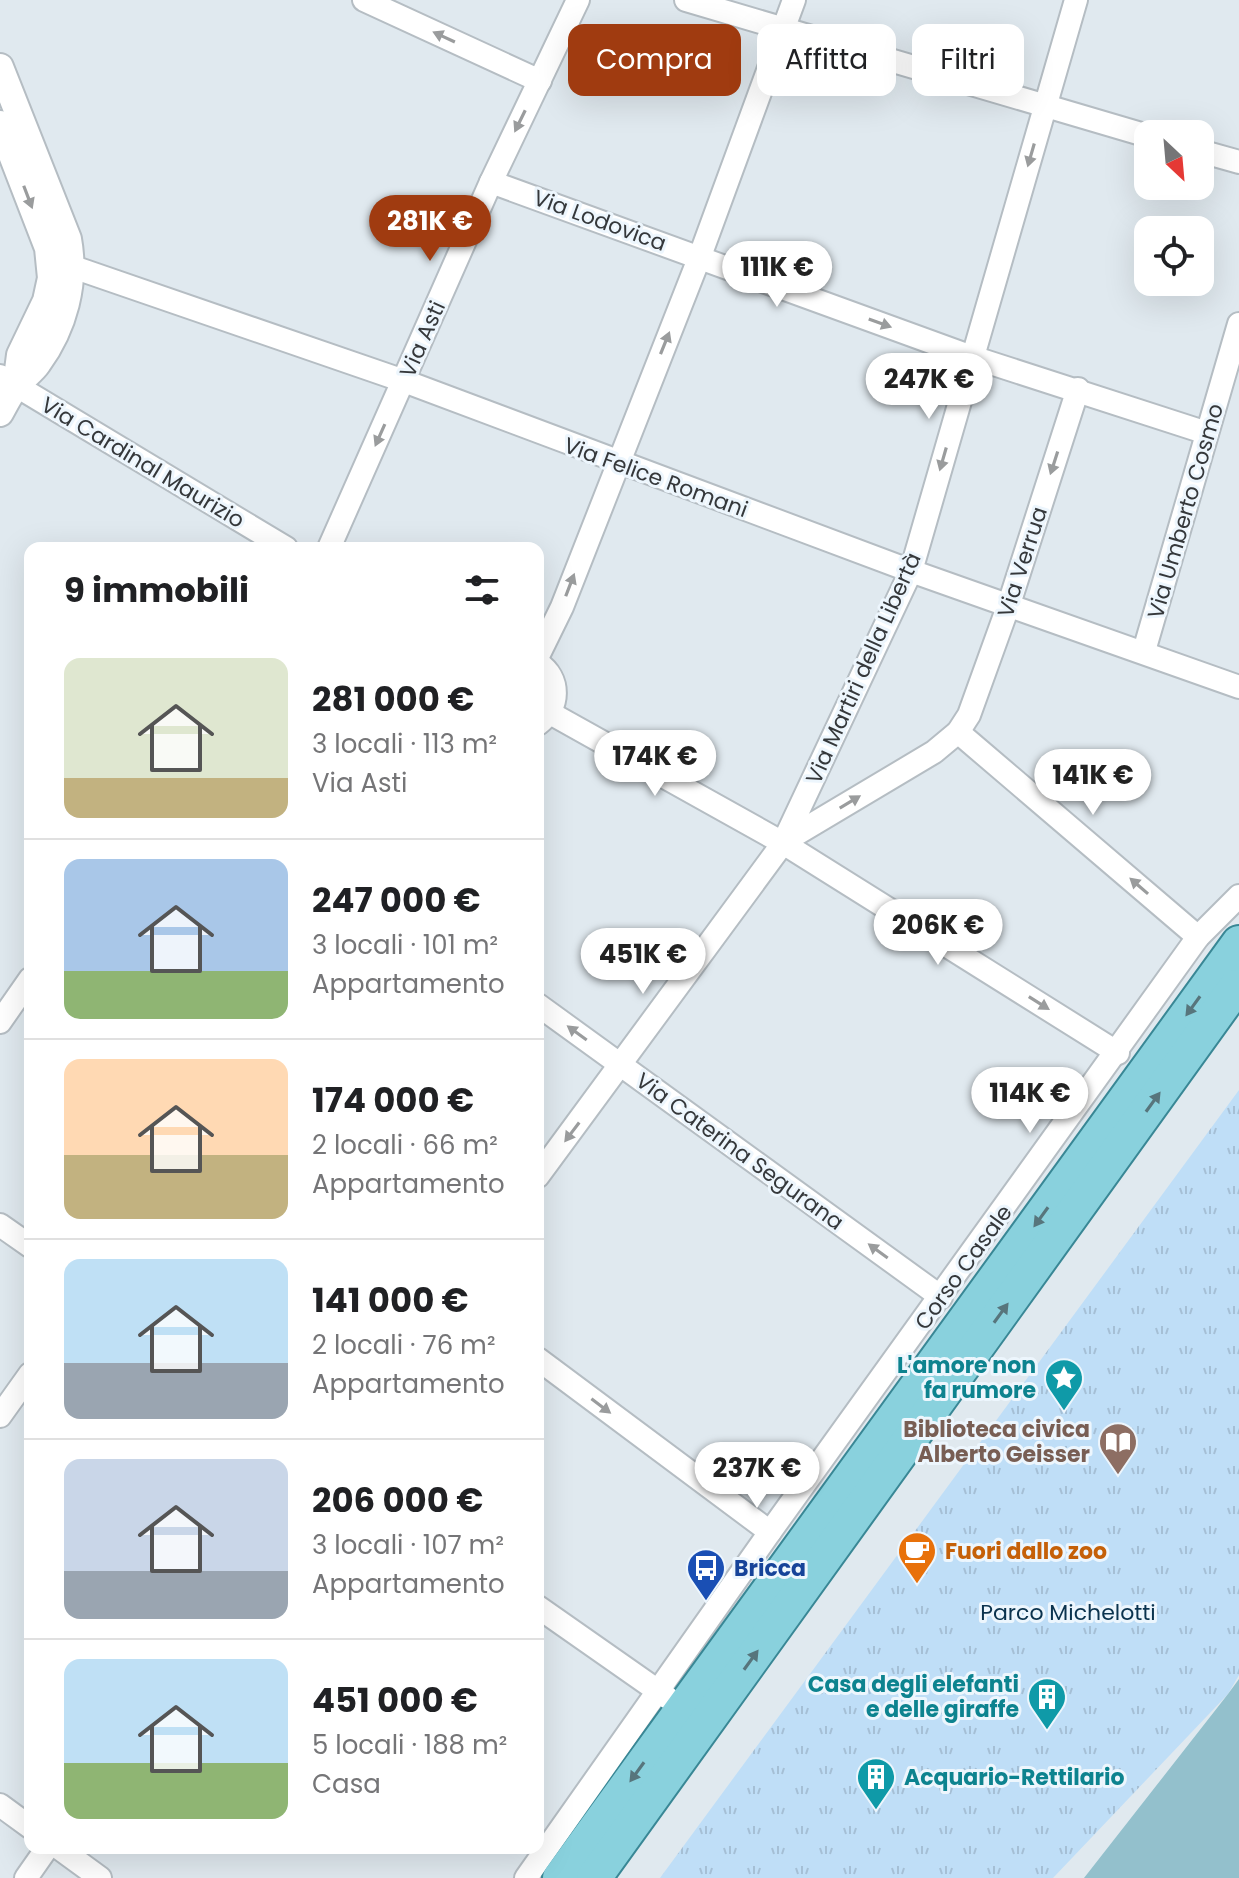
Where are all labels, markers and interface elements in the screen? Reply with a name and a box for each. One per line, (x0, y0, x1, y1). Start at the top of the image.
chip: Compra (568, 24, 741, 96)
chip: Affitta (757, 24, 896, 96)
chip: Filtri (912, 24, 1024, 96)
one-way arrow (432, 30, 455, 44)
one-way arrow (514, 110, 527, 133)
north arrow (1134, 120, 1214, 200)
map controls (1134, 120, 1214, 296)
one-way arrow (1024, 144, 1037, 168)
street label: Via Lodovica (529, 182, 671, 259)
one-way arrow (22, 185, 35, 209)
pin: 281K € (365, 195, 495, 263)
text: 281K € (387, 203, 473, 239)
button: locate (1134, 216, 1214, 296)
pin: 111K € (712, 241, 842, 309)
text: 111K € (740, 249, 814, 285)
street label: Via Asti (392, 296, 453, 382)
one-way arrow (868, 317, 892, 330)
one-way arrow (659, 331, 672, 355)
pin: 247K € (864, 353, 994, 421)
text: 247K € (884, 361, 974, 397)
street label: Via Cardinal Maurizio (35, 389, 250, 536)
street label: Via Umberto Cosmo (1140, 400, 1231, 622)
one-way arrow (373, 423, 386, 447)
street label: Via Felice Romani (559, 430, 752, 525)
one-way arrow (936, 447, 949, 471)
one-way arrow (1047, 452, 1060, 476)
street label: Via Verrua (990, 503, 1055, 622)
street label: Via Martiri della Libertà (798, 547, 929, 789)
text: 9 immobili (64, 566, 249, 614)
icon: filters (460, 568, 504, 612)
one-way arrow (564, 573, 577, 597)
text: 281 000 € (312, 675, 474, 723)
icon: home (128, 690, 224, 786)
text: 3 locali · 113 m² (312, 726, 497, 762)
pin: 174K € (590, 730, 720, 798)
text: 174K € (612, 738, 698, 774)
pin: 141K € (1028, 749, 1158, 817)
text: 141K € (1052, 757, 1134, 793)
text: Via Asti (312, 765, 407, 801)
one-way arrow (839, 796, 861, 810)
text: 247 000 € (312, 876, 481, 924)
one-way arrow (1129, 878, 1148, 896)
icon: home (128, 891, 224, 987)
pin: 206K € (873, 899, 1003, 967)
text: 206K € (892, 907, 984, 943)
text: 3 locali · 101 m² (312, 927, 498, 963)
pin: 451K € (578, 928, 708, 996)
text: 451K € (599, 936, 687, 972)
text: Appartamento (312, 966, 505, 1002)
one-way arrow (1028, 996, 1050, 1010)
one-way arrow (1186, 996, 1201, 1017)
one-way arrow (566, 1025, 588, 1041)
street label: Via Caterina Segurana (629, 1065, 850, 1238)
pin: 114K € (965, 1067, 1095, 1135)
text: 114K € (989, 1075, 1071, 1111)
text: 174 000 € (312, 1076, 474, 1124)
icon: home (128, 1091, 224, 1187)
one-way arrow (1145, 1092, 1161, 1113)
one-way arrow (564, 1121, 580, 1142)
text: 2 locali · 66 m² (312, 1127, 498, 1163)
text: Appartamento (312, 1166, 505, 1202)
street label: Corso Casale (907, 1198, 1019, 1336)
one-way arrow (1033, 1206, 1049, 1227)
one-way arrow (868, 1244, 889, 1259)
text: 141 000 € (312, 1276, 469, 1324)
icon: home (128, 1291, 224, 1387)
one-way arrow (993, 1302, 1009, 1324)
text: 2 locali · 76 m² (312, 1327, 495, 1363)
place label: L'amore non fa rumore (897, 1350, 1036, 1406)
place icon: L'amore non fa rumore (1043, 1357, 1085, 1412)
text: Appartamento (312, 1366, 505, 1402)
one-way arrow (590, 1397, 611, 1413)
place label: Biblioteca civica Alberto Geisser (903, 1414, 1090, 1470)
library icon: Biblioteca civica Alberto Geisser (1097, 1421, 1139, 1476)
pin: 237K € (692, 1442, 822, 1510)
text: 237K € (713, 1450, 801, 1486)
text: 206 000 € (312, 1476, 483, 1524)
icon: home (128, 1491, 224, 1587)
text: 3 locali · 107 m² (312, 1527, 504, 1563)
cafe icon: Fuori dallo zoo (896, 1530, 938, 1585)
place label: Fuori dallo zoo (945, 1536, 1107, 1567)
bus stop icon: Bricca (685, 1547, 727, 1602)
place label: Bricca (734, 1553, 806, 1584)
text: Appartamento (312, 1566, 505, 1602)
park label: Parco Michelotti (980, 1597, 1156, 1628)
one-way arrow (743, 1650, 758, 1671)
place label: Casa degli elefanti e delle giraffe (808, 1669, 1019, 1725)
text: 451 000 € (312, 1676, 478, 1724)
building icon: Casa degli elefanti e delle giraffe (1026, 1676, 1068, 1731)
icon: home (128, 1691, 224, 1787)
text: 5 locali · 188 m² (312, 1727, 507, 1763)
building icon: Acquario-Rettilario (855, 1756, 897, 1811)
one-way arrow (630, 1761, 646, 1782)
place label: Acquario-Rettilario (904, 1762, 1125, 1793)
text: Casa (312, 1766, 381, 1802)

